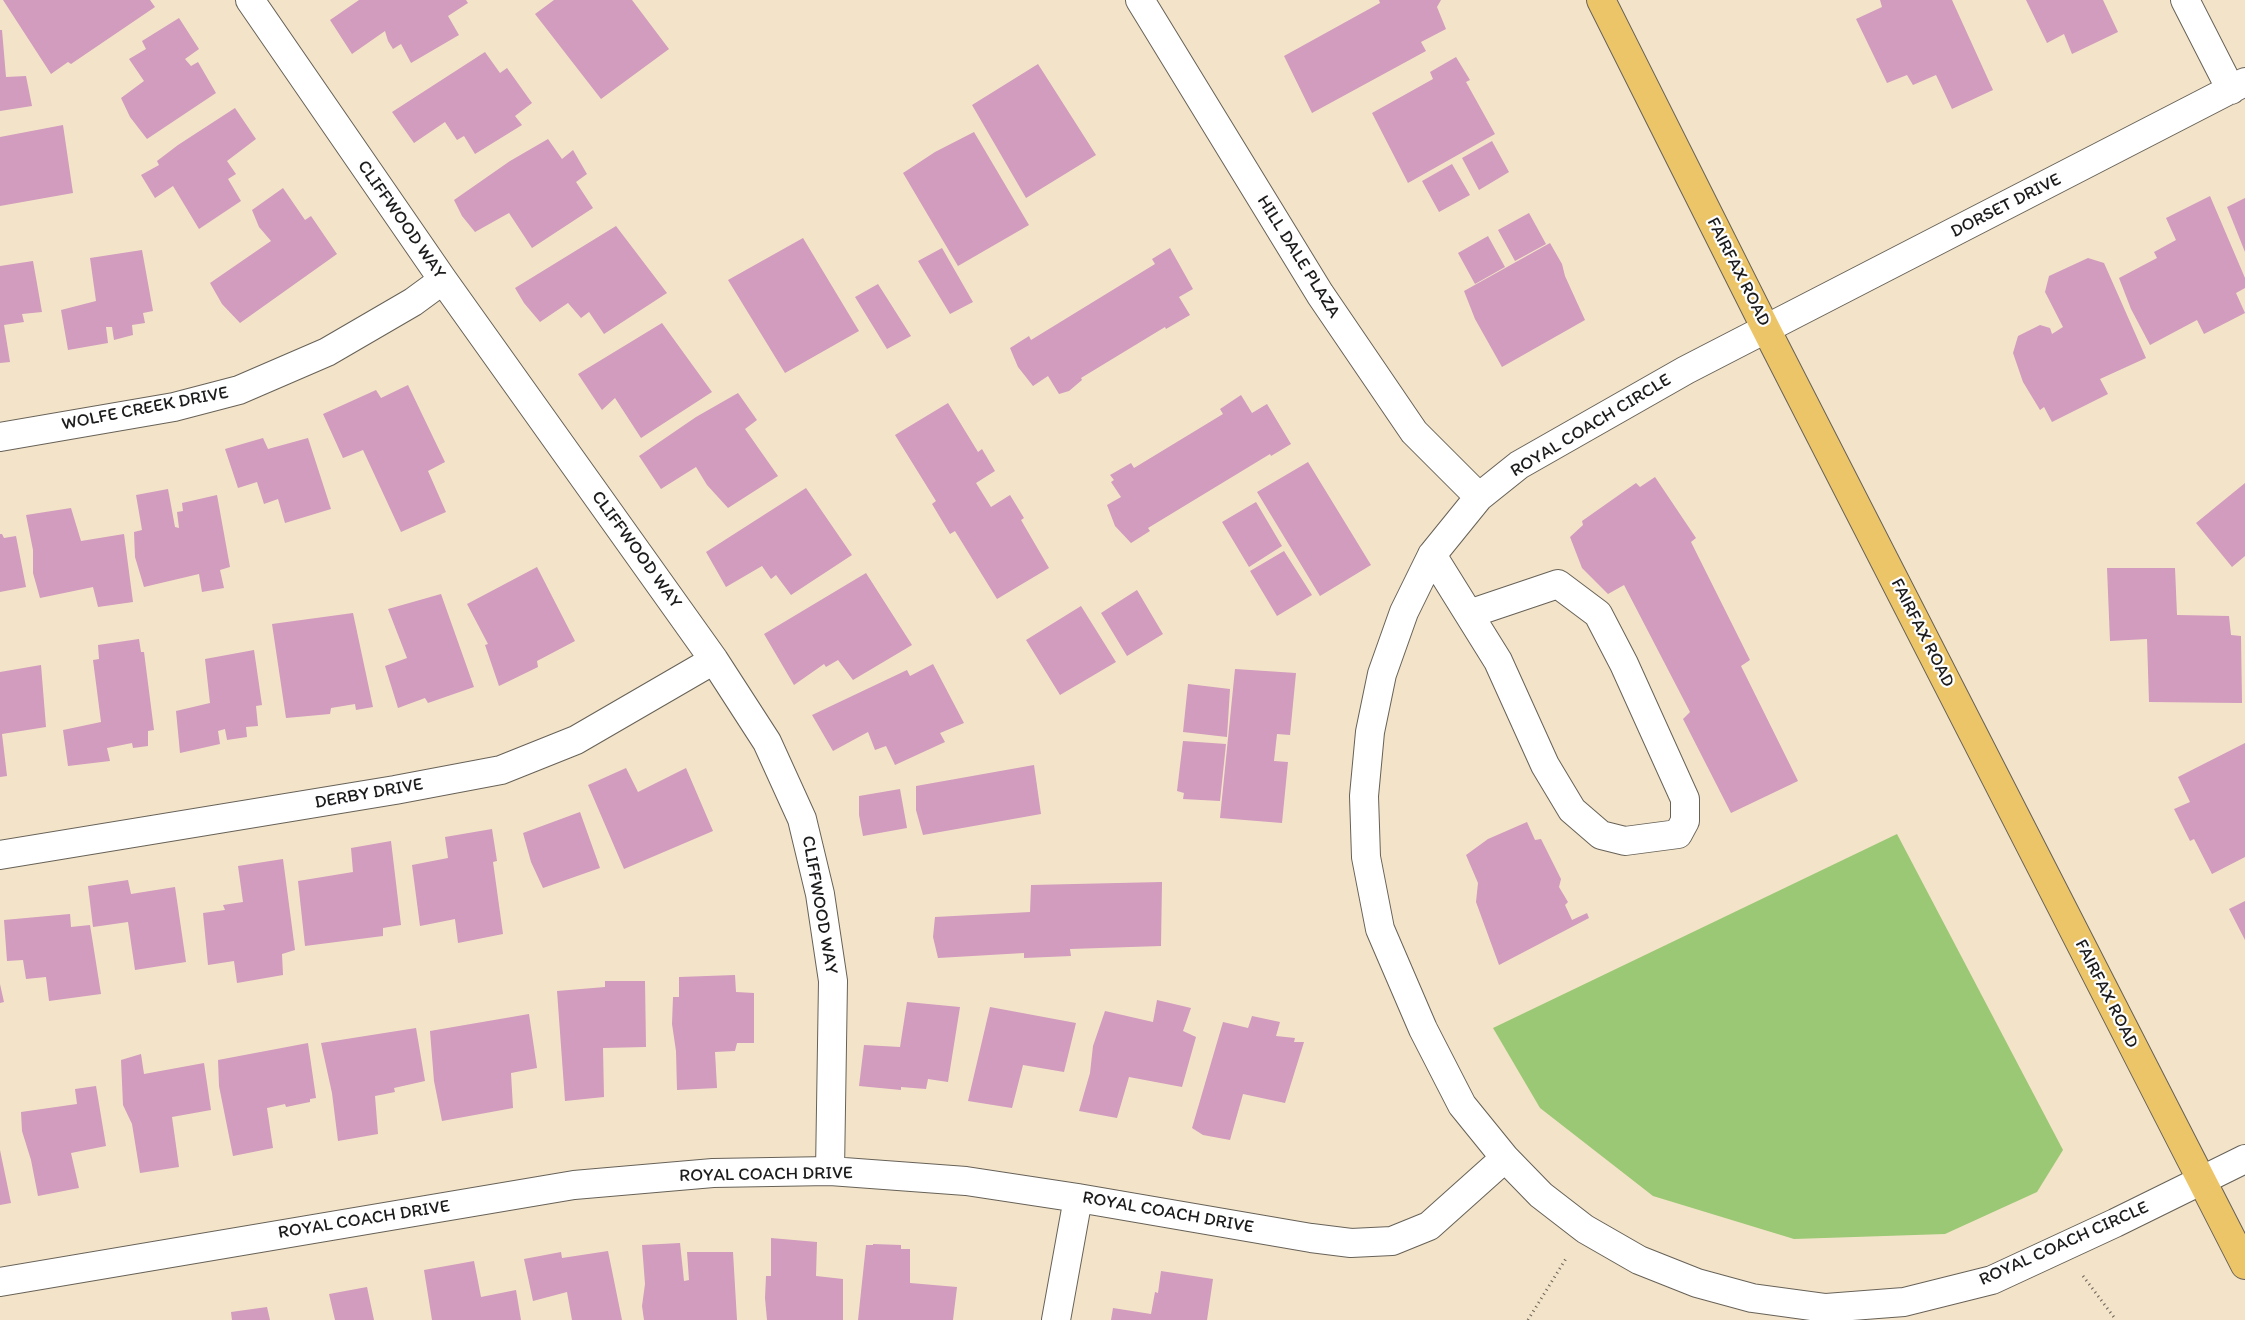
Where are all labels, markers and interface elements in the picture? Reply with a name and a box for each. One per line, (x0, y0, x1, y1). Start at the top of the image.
street label: CLIFFWOOD WAY (352, 156, 450, 284)
street label: DORSET DRIVE (1947, 169, 2065, 243)
street label: HILL DALE PLAZA (1252, 192, 1344, 322)
street label: FAIRFAX ROAD (1701, 214, 1775, 330)
street label: ROYAL COACH CIRCLE (1507, 370, 1675, 482)
street label: WOLFE CREEK DRIVE (60, 382, 230, 436)
street label: CLIFFWOOD WAY (586, 487, 686, 613)
street label: FAIRFAX ROAD (1885, 575, 1959, 691)
street label: DERBY DRIVE (313, 774, 425, 814)
street label: CLIFFWOOD WAY (796, 834, 842, 976)
street label: FAIRFAX ROAD (2069, 936, 2143, 1052)
street label: ROYAL COACH DRIVE (679, 1163, 853, 1187)
street label: ROYAL COACH DRIVE (1081, 1187, 1255, 1239)
street label: ROYAL COACH DRIVE (277, 1196, 451, 1244)
street label: ROYAL COACH CIRCLE (1976, 1197, 2152, 1291)

